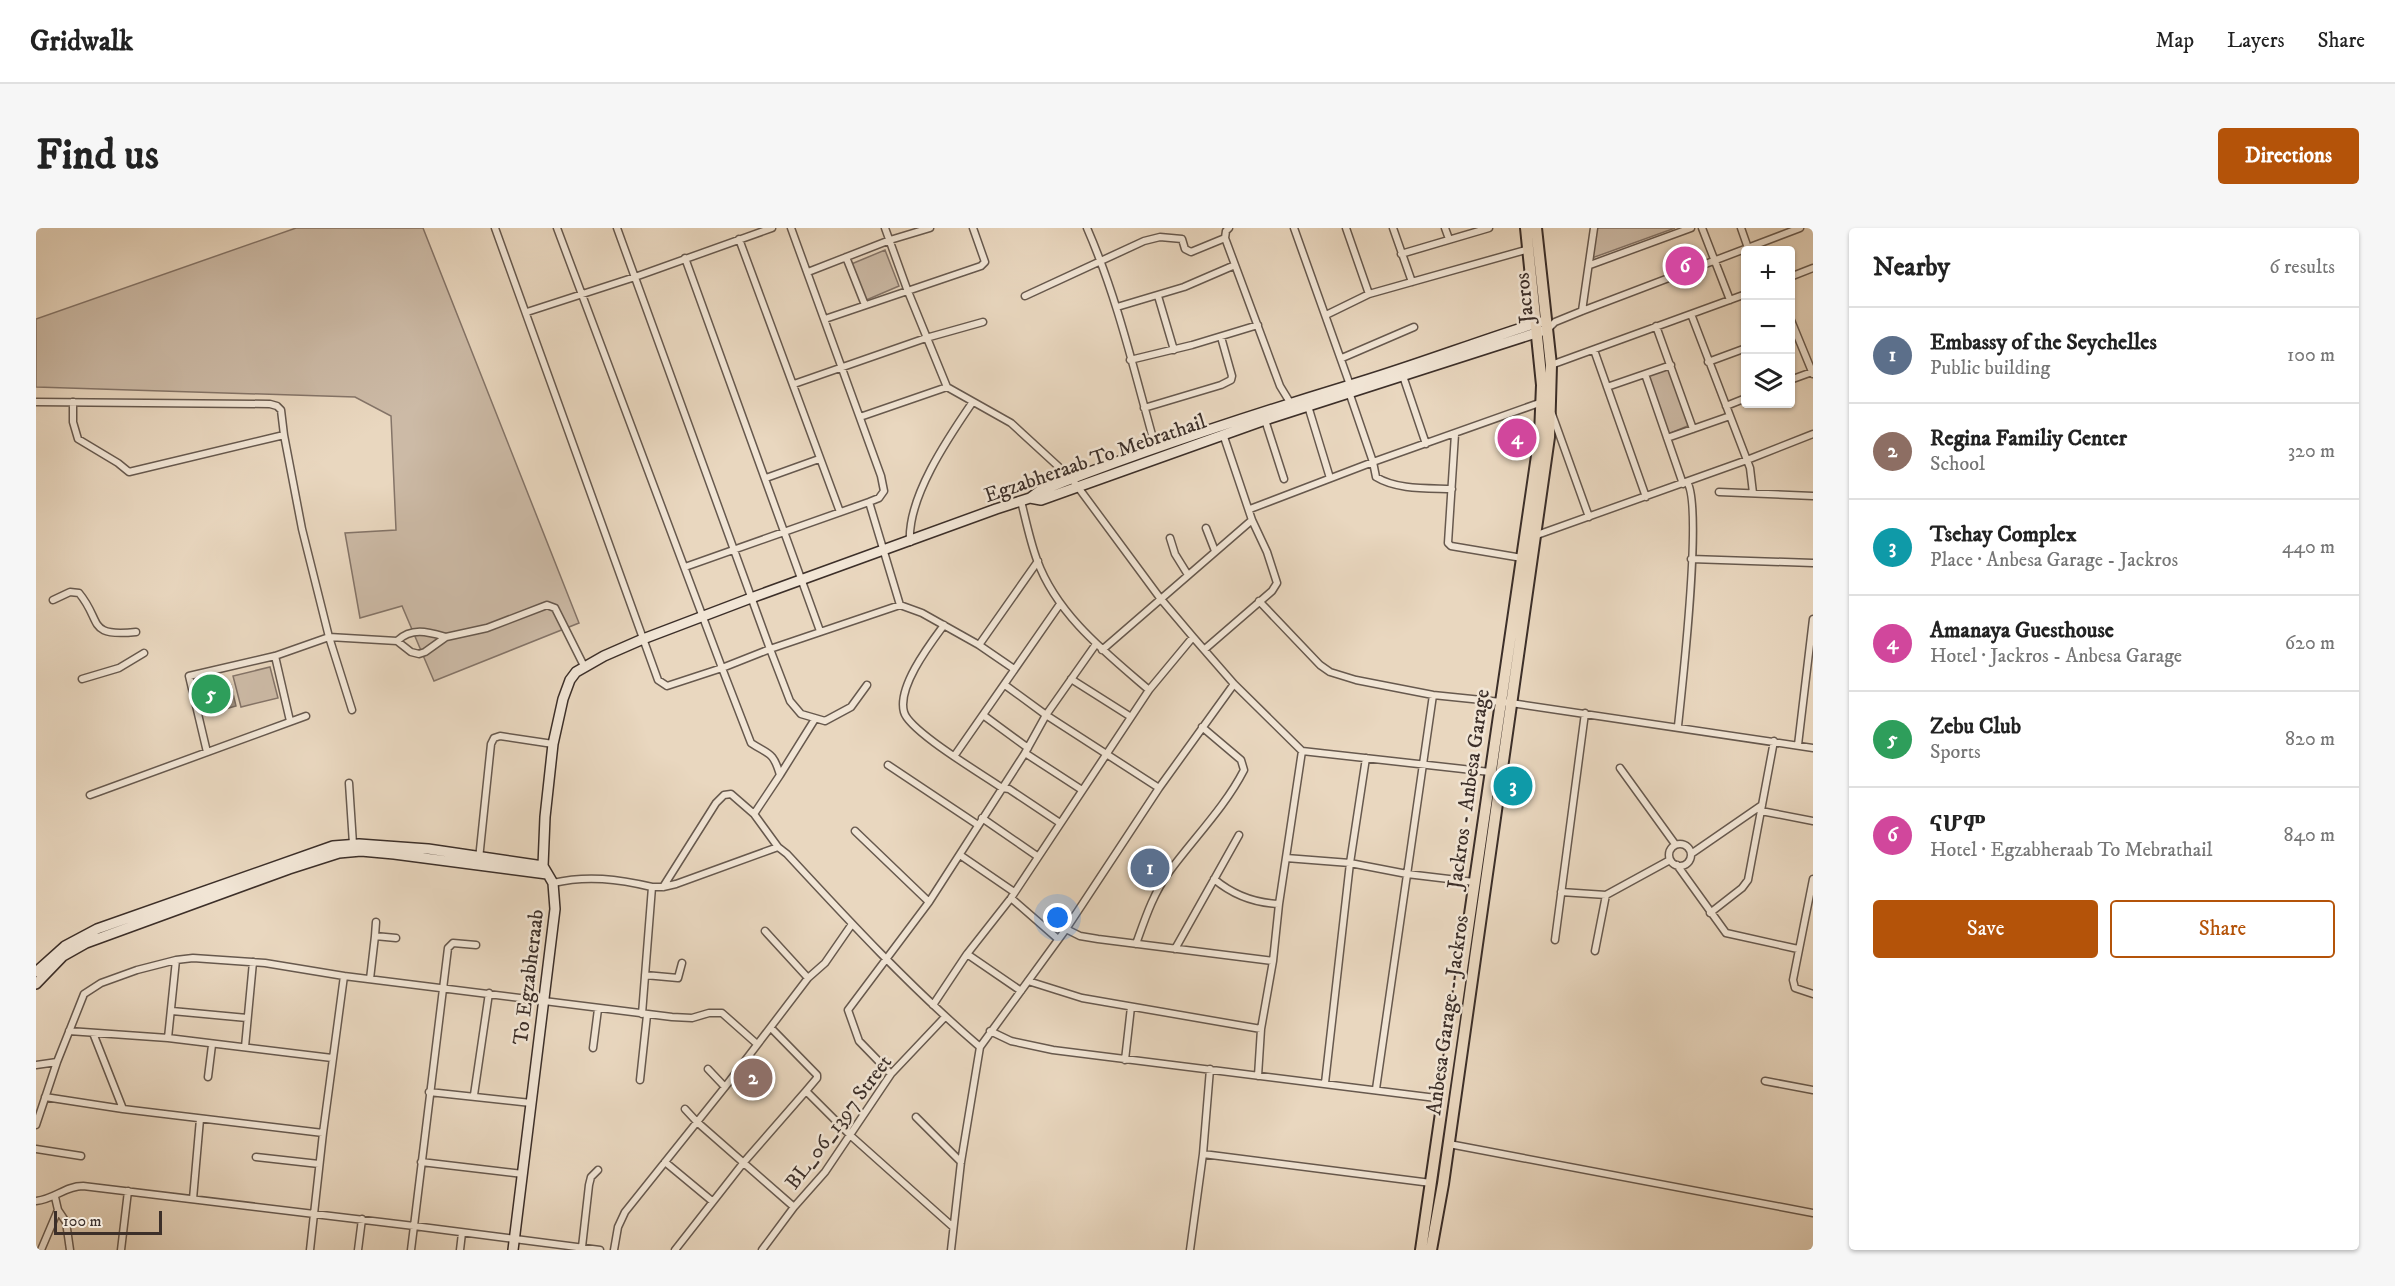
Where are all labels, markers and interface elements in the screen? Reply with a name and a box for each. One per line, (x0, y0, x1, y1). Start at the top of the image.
text: Gridwalk (30, 24, 133, 59)
text: Map (2155, 28, 2194, 54)
text: Layers (2227, 28, 2285, 54)
text: Share (2318, 28, 2365, 54)
button: Directions (2218, 128, 2359, 184)
text: Find us (36, 130, 159, 182)
pin: 6 (1666, 243, 1704, 288)
map controls (1741, 246, 1795, 408)
button: + (1741, 246, 1795, 300)
text: Nearby (1873, 251, 1950, 284)
text: 6 results (2269, 255, 2335, 280)
street label: Jacros (1509, 271, 1541, 327)
button: − (1741, 300, 1795, 354)
text: Embassy of the Seychelles (1930, 329, 2157, 356)
text: 1 (1889, 343, 1896, 368)
text: 100 m (2287, 343, 2335, 368)
button: layers (1741, 354, 1795, 408)
text: Public building (1930, 356, 2050, 381)
street label: Egzabheraab To Mebrathail (981, 408, 1211, 509)
pin: 4 (1498, 416, 1536, 460)
text: Regina Familiy Center (1930, 425, 2127, 452)
text: 2 (1888, 439, 1897, 464)
text: 320 m (2288, 439, 2335, 464)
text: School (1930, 452, 1985, 477)
text: Tsehay Complex (1930, 521, 2076, 548)
text: 3 (1889, 535, 1896, 560)
text: 440 m (2282, 535, 2335, 560)
text: Place · Anbesa Garage - Jackros (1930, 548, 2178, 573)
text: Amanaya Guesthouse (1930, 617, 2114, 644)
text: 4 (1887, 631, 1898, 656)
text: 620 m (2285, 631, 2335, 656)
text: Hotel · Jackros - Anbesa Garage (1930, 644, 2182, 669)
pin: 5 (192, 672, 231, 716)
street label: Jackros - Anbesa Garage (1442, 687, 1496, 893)
text: Zebu Club (1930, 713, 2021, 740)
text: 5 (1888, 727, 1897, 752)
text: 820 m (2285, 727, 2335, 752)
text: Sports (1930, 740, 1981, 765)
pin: 3 (1494, 764, 1532, 808)
text: ናሆም (1930, 811, 1986, 838)
text: 6 (1887, 823, 1898, 848)
text: 840 m (2283, 823, 2335, 848)
text: Hotel · Egzabheraab To Mebrathail (1930, 838, 2213, 863)
pin: 1 (1130, 846, 1170, 890)
button: Save (1873, 900, 2098, 958)
button: Share (2110, 900, 2335, 958)
your location (1043, 903, 1072, 932)
street label: To Egzabheraab (508, 908, 550, 1046)
street label: Anbesa Garage - Jackros (1421, 914, 1475, 1117)
street label: BL_06_1397 Street (780, 1050, 898, 1195)
pin: 2 (734, 1056, 772, 1100)
scale bar (54, 1208, 162, 1236)
text: 100 m (63, 1211, 102, 1231)

